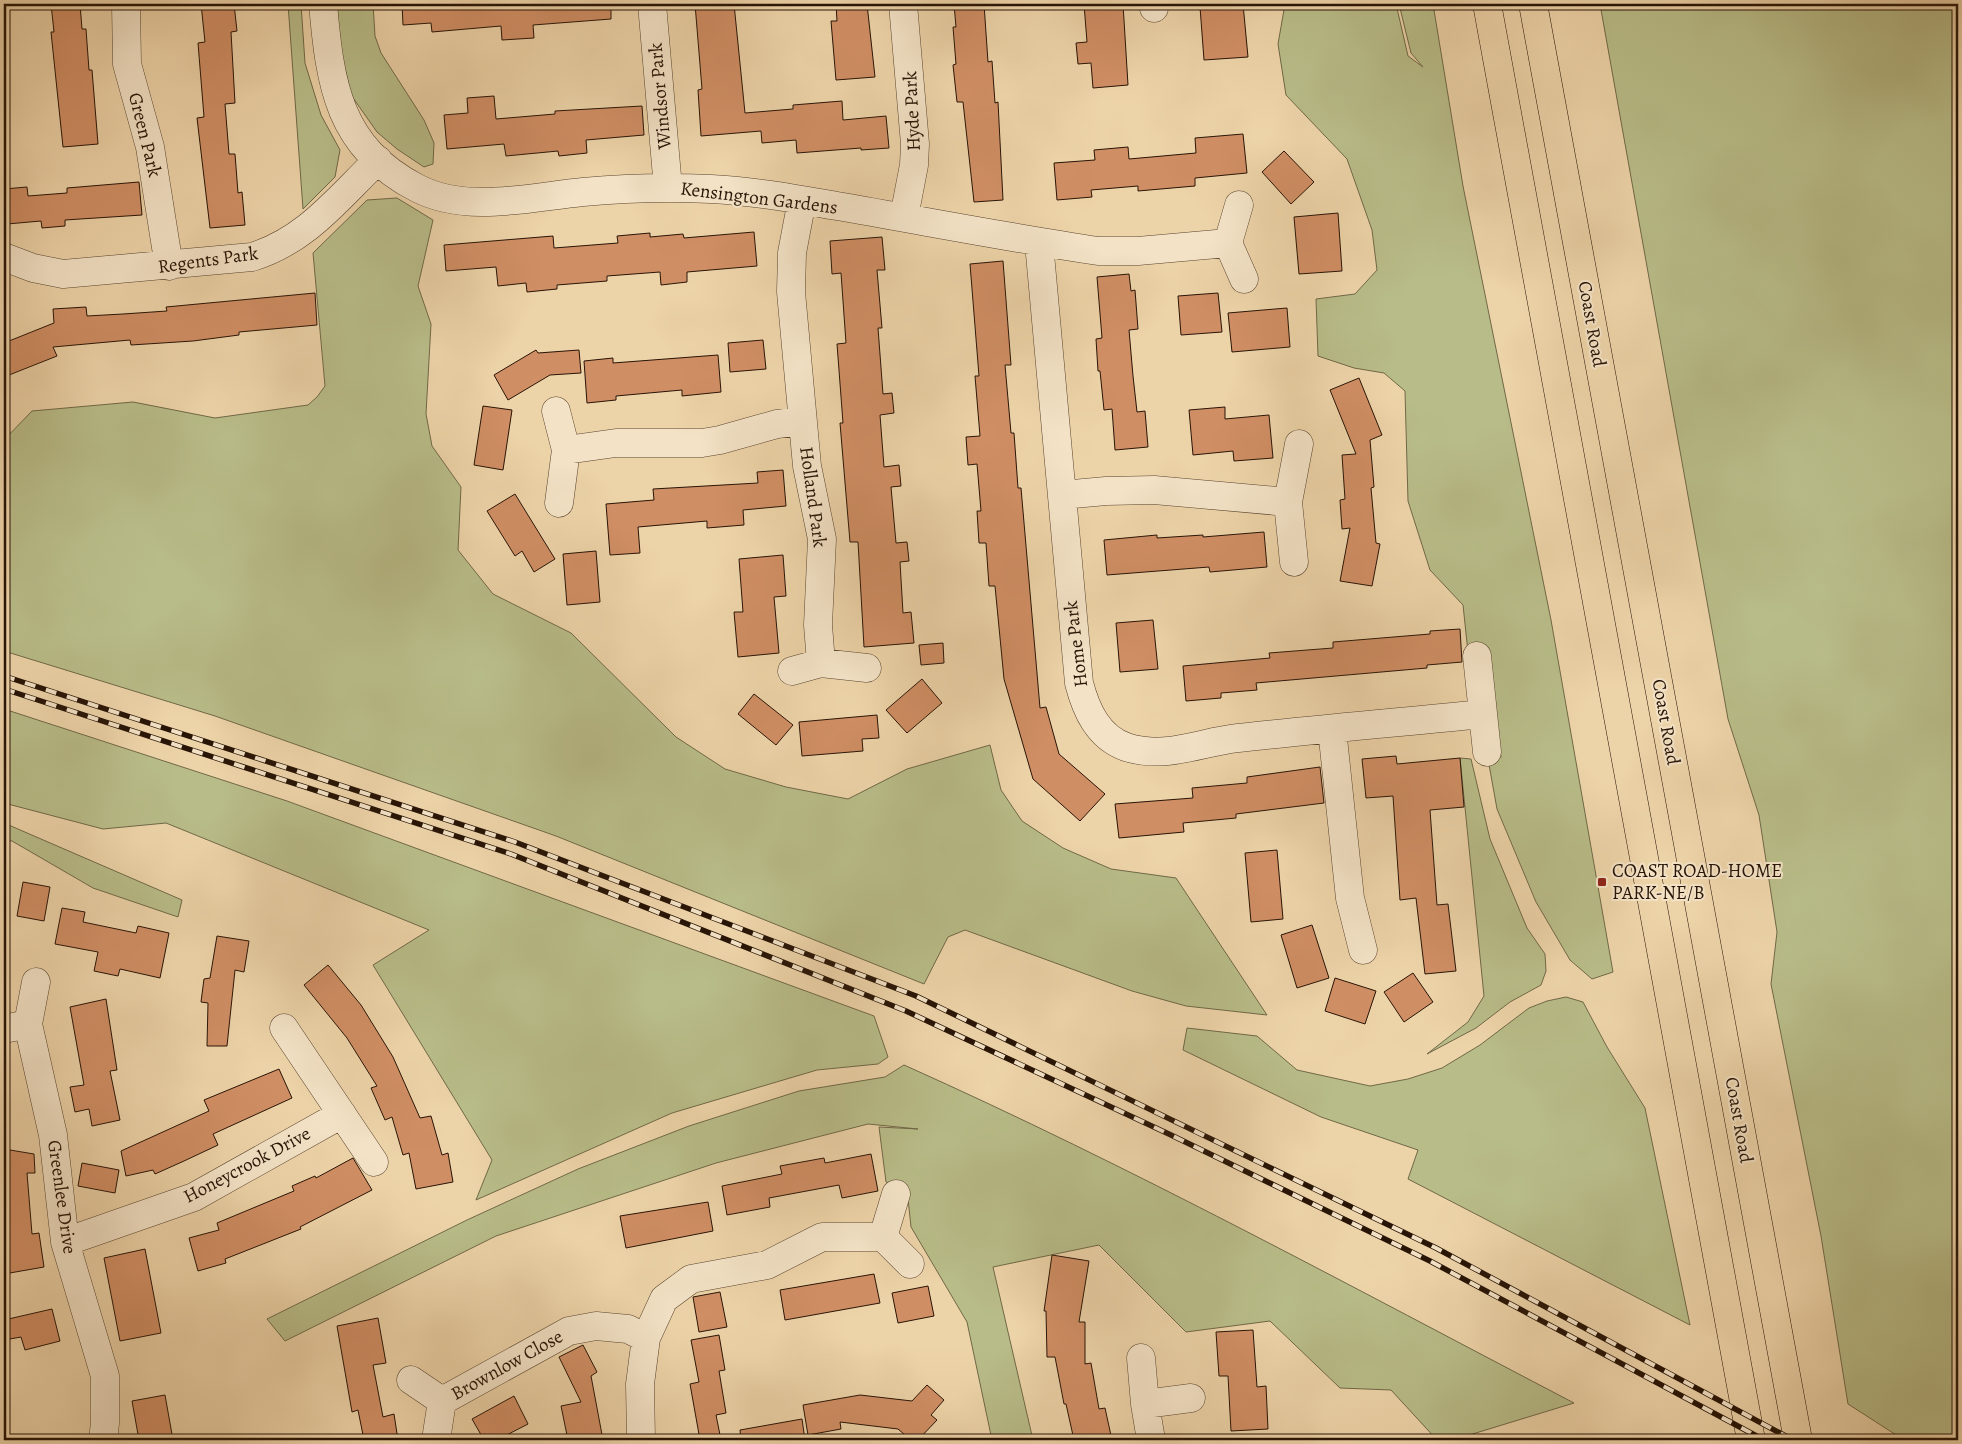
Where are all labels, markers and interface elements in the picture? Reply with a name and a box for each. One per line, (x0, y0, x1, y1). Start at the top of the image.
street label: Windsor Park (642, 41, 678, 151)
street label: Hyde Park (897, 70, 927, 152)
street label: Green Park (122, 90, 168, 181)
street label: Kensington Gardens (679, 175, 839, 221)
street label: Regents Park (156, 240, 260, 280)
street label: Coast Road (1572, 279, 1612, 370)
street label: Holland Park (793, 445, 833, 550)
street label: Home Park (1058, 599, 1094, 689)
street label: Coast Road (1646, 677, 1686, 768)
place label: COAST ROAD-HOME PARK-NE/B (1612, 858, 1782, 906)
marker: COAST ROAD-HOME PARK-NE/B (1596, 876, 1608, 888)
street label: Coast Road (1719, 1075, 1759, 1166)
street label: Honeycrook Drive (179, 1121, 315, 1209)
street label: Greenlee Drive (41, 1138, 83, 1256)
street label: Brownlow Close (446, 1323, 568, 1407)

